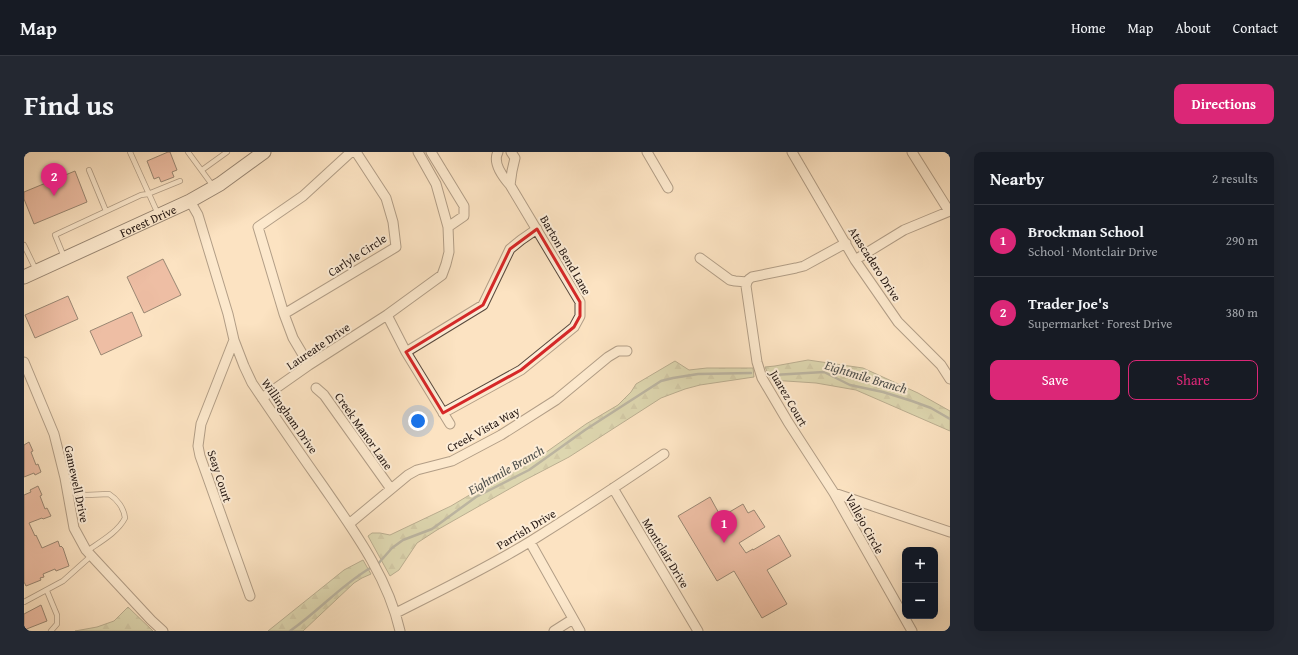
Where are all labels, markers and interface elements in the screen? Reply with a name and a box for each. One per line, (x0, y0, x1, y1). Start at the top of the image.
text: Map (20, 14, 57, 42)
text: Home (1071, 18, 1106, 38)
text: Map (1128, 18, 1153, 38)
text: About (1175, 18, 1211, 38)
text: Contact (1233, 18, 1278, 38)
text: Find us (24, 84, 114, 125)
button: Directions (1174, 84, 1274, 124)
pin: 2 (41, 163, 67, 196)
text: Nearby (990, 166, 1044, 191)
text: 2 results (1212, 169, 1258, 188)
street label: Forest Drive (117, 200, 179, 241)
street label: Barton Bend Lane (536, 212, 596, 298)
text: Brockman School (1028, 221, 1144, 242)
street label: Atascadero Drive (845, 224, 906, 305)
street label: Carlyle Circle (324, 229, 390, 280)
text: 1 (1000, 231, 1006, 250)
text: 290 m (1226, 231, 1258, 250)
text: School · Montclair Drive (1028, 242, 1158, 261)
text: Trader Joe's (1028, 293, 1109, 314)
text: 2 (1000, 303, 1006, 322)
text: 380 m (1226, 303, 1258, 322)
text: Supermarket · Forest Drive (1028, 314, 1172, 333)
street label: Laureate Drive (283, 318, 354, 374)
water label: Eightmile Branch (822, 355, 910, 399)
button: Save (990, 360, 1120, 400)
button: Share (1128, 360, 1258, 400)
street label: Juarez Court (765, 365, 812, 430)
street label: Willingham Drive (258, 375, 322, 457)
street label: Creek Manor Lane (331, 389, 397, 473)
street label: Creek Vista Way (443, 402, 523, 456)
your location (408, 411, 428, 431)
water label: Eightmile Branch (463, 440, 548, 500)
street label: Gamewell Drive (61, 444, 94, 524)
street label: Seay Court (204, 448, 237, 505)
street label: Vallejo Circle (842, 491, 889, 557)
street label: Parrish Drive (493, 504, 559, 553)
pin: 1 (711, 510, 737, 543)
street label: Montclair Drive (638, 515, 694, 592)
map controls (902, 547, 938, 619)
button: + (902, 547, 938, 583)
button: − (902, 583, 938, 619)

